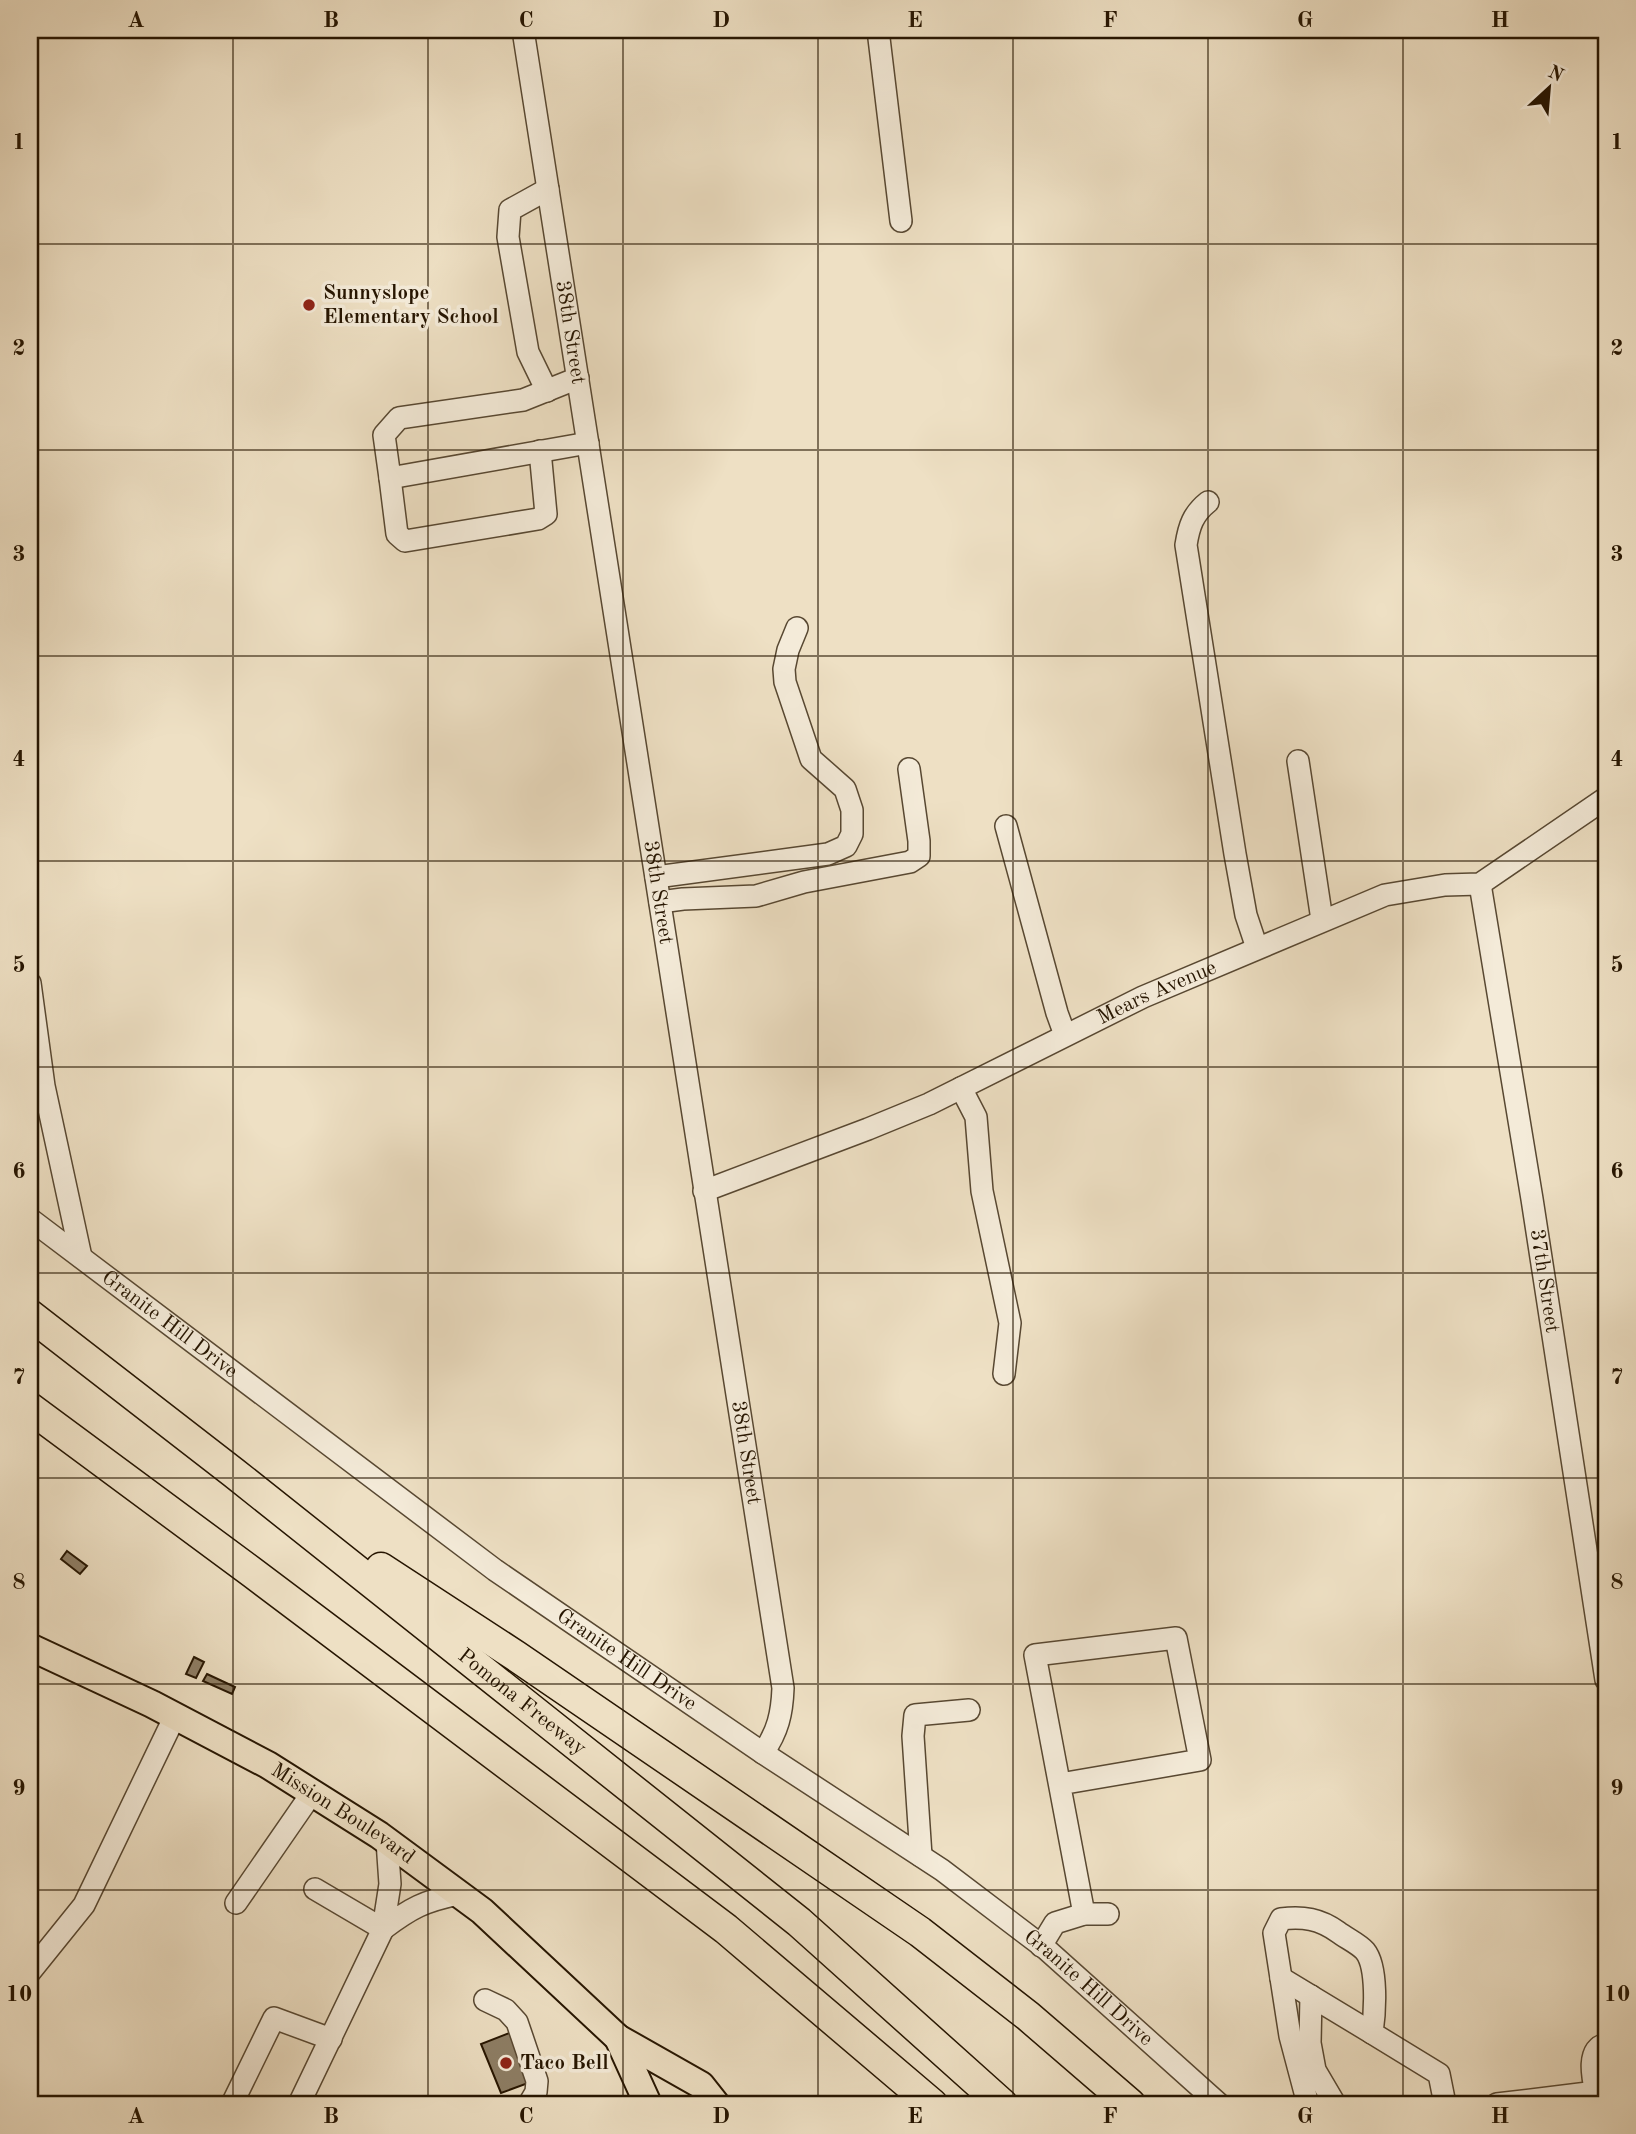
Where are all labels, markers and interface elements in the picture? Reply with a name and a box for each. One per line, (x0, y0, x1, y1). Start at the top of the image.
text: A (127, 9, 145, 32)
text: B (323, 9, 339, 32)
text: C (518, 9, 534, 32)
text: D (712, 9, 730, 32)
text: E (907, 9, 923, 32)
text: F (1102, 9, 1118, 32)
text: G (1297, 9, 1313, 32)
text: H (1491, 9, 1509, 32)
north arrow (1514, 52, 1584, 122)
text: N (1545, 63, 1566, 87)
text: 1 (12, 131, 26, 154)
text: 1 (1610, 131, 1624, 154)
street label: 38th Street (552, 279, 589, 386)
place label: Sunnyslope Elementary School (323, 283, 499, 328)
marker: Sunnyslope Elementary School (301, 297, 317, 313)
text: 2 (12, 337, 26, 360)
text: 2 (1610, 337, 1624, 360)
text: 3 (12, 543, 26, 566)
text: 3 (1610, 543, 1624, 566)
text: 4 (12, 748, 26, 771)
text: 4 (1610, 748, 1624, 771)
street label: 38th Street (640, 839, 677, 946)
text: 5 (12, 954, 26, 977)
text: 5 (1610, 954, 1624, 977)
street label: Mears Avenue (1094, 957, 1219, 1029)
text: 6 (12, 1160, 26, 1183)
text: 6 (1610, 1160, 1624, 1183)
street label: 37th Street (1526, 1227, 1563, 1334)
street label: Granite Hill Drive (98, 1267, 241, 1382)
text: 7 (12, 1366, 26, 1389)
text: 7 (1610, 1366, 1624, 1389)
street label: 38th Street (728, 1399, 765, 1506)
text: 8 (12, 1571, 26, 1594)
text: 8 (1610, 1571, 1624, 1594)
street label: Granite Hill Drive (553, 1605, 700, 1715)
street label: Pomona Freeway (454, 1645, 590, 1759)
street label: Mission Boulevard (267, 1759, 419, 1868)
text: 9 (12, 1777, 26, 1800)
text: 9 (1610, 1777, 1624, 1800)
street label: Granite Hill Drive (1020, 1926, 1157, 2050)
text: 10 (6, 1983, 32, 2006)
text: 10 (1604, 1983, 1630, 2006)
place label: Taco Bell (520, 2053, 609, 2074)
marker: Taco Bell (498, 2055, 514, 2071)
text: A (127, 2105, 145, 2128)
text: B (323, 2105, 339, 2128)
text: C (518, 2105, 534, 2128)
text: D (712, 2105, 730, 2128)
text: E (907, 2105, 923, 2128)
text: F (1102, 2105, 1118, 2128)
text: G (1297, 2105, 1313, 2128)
text: H (1491, 2105, 1509, 2128)

